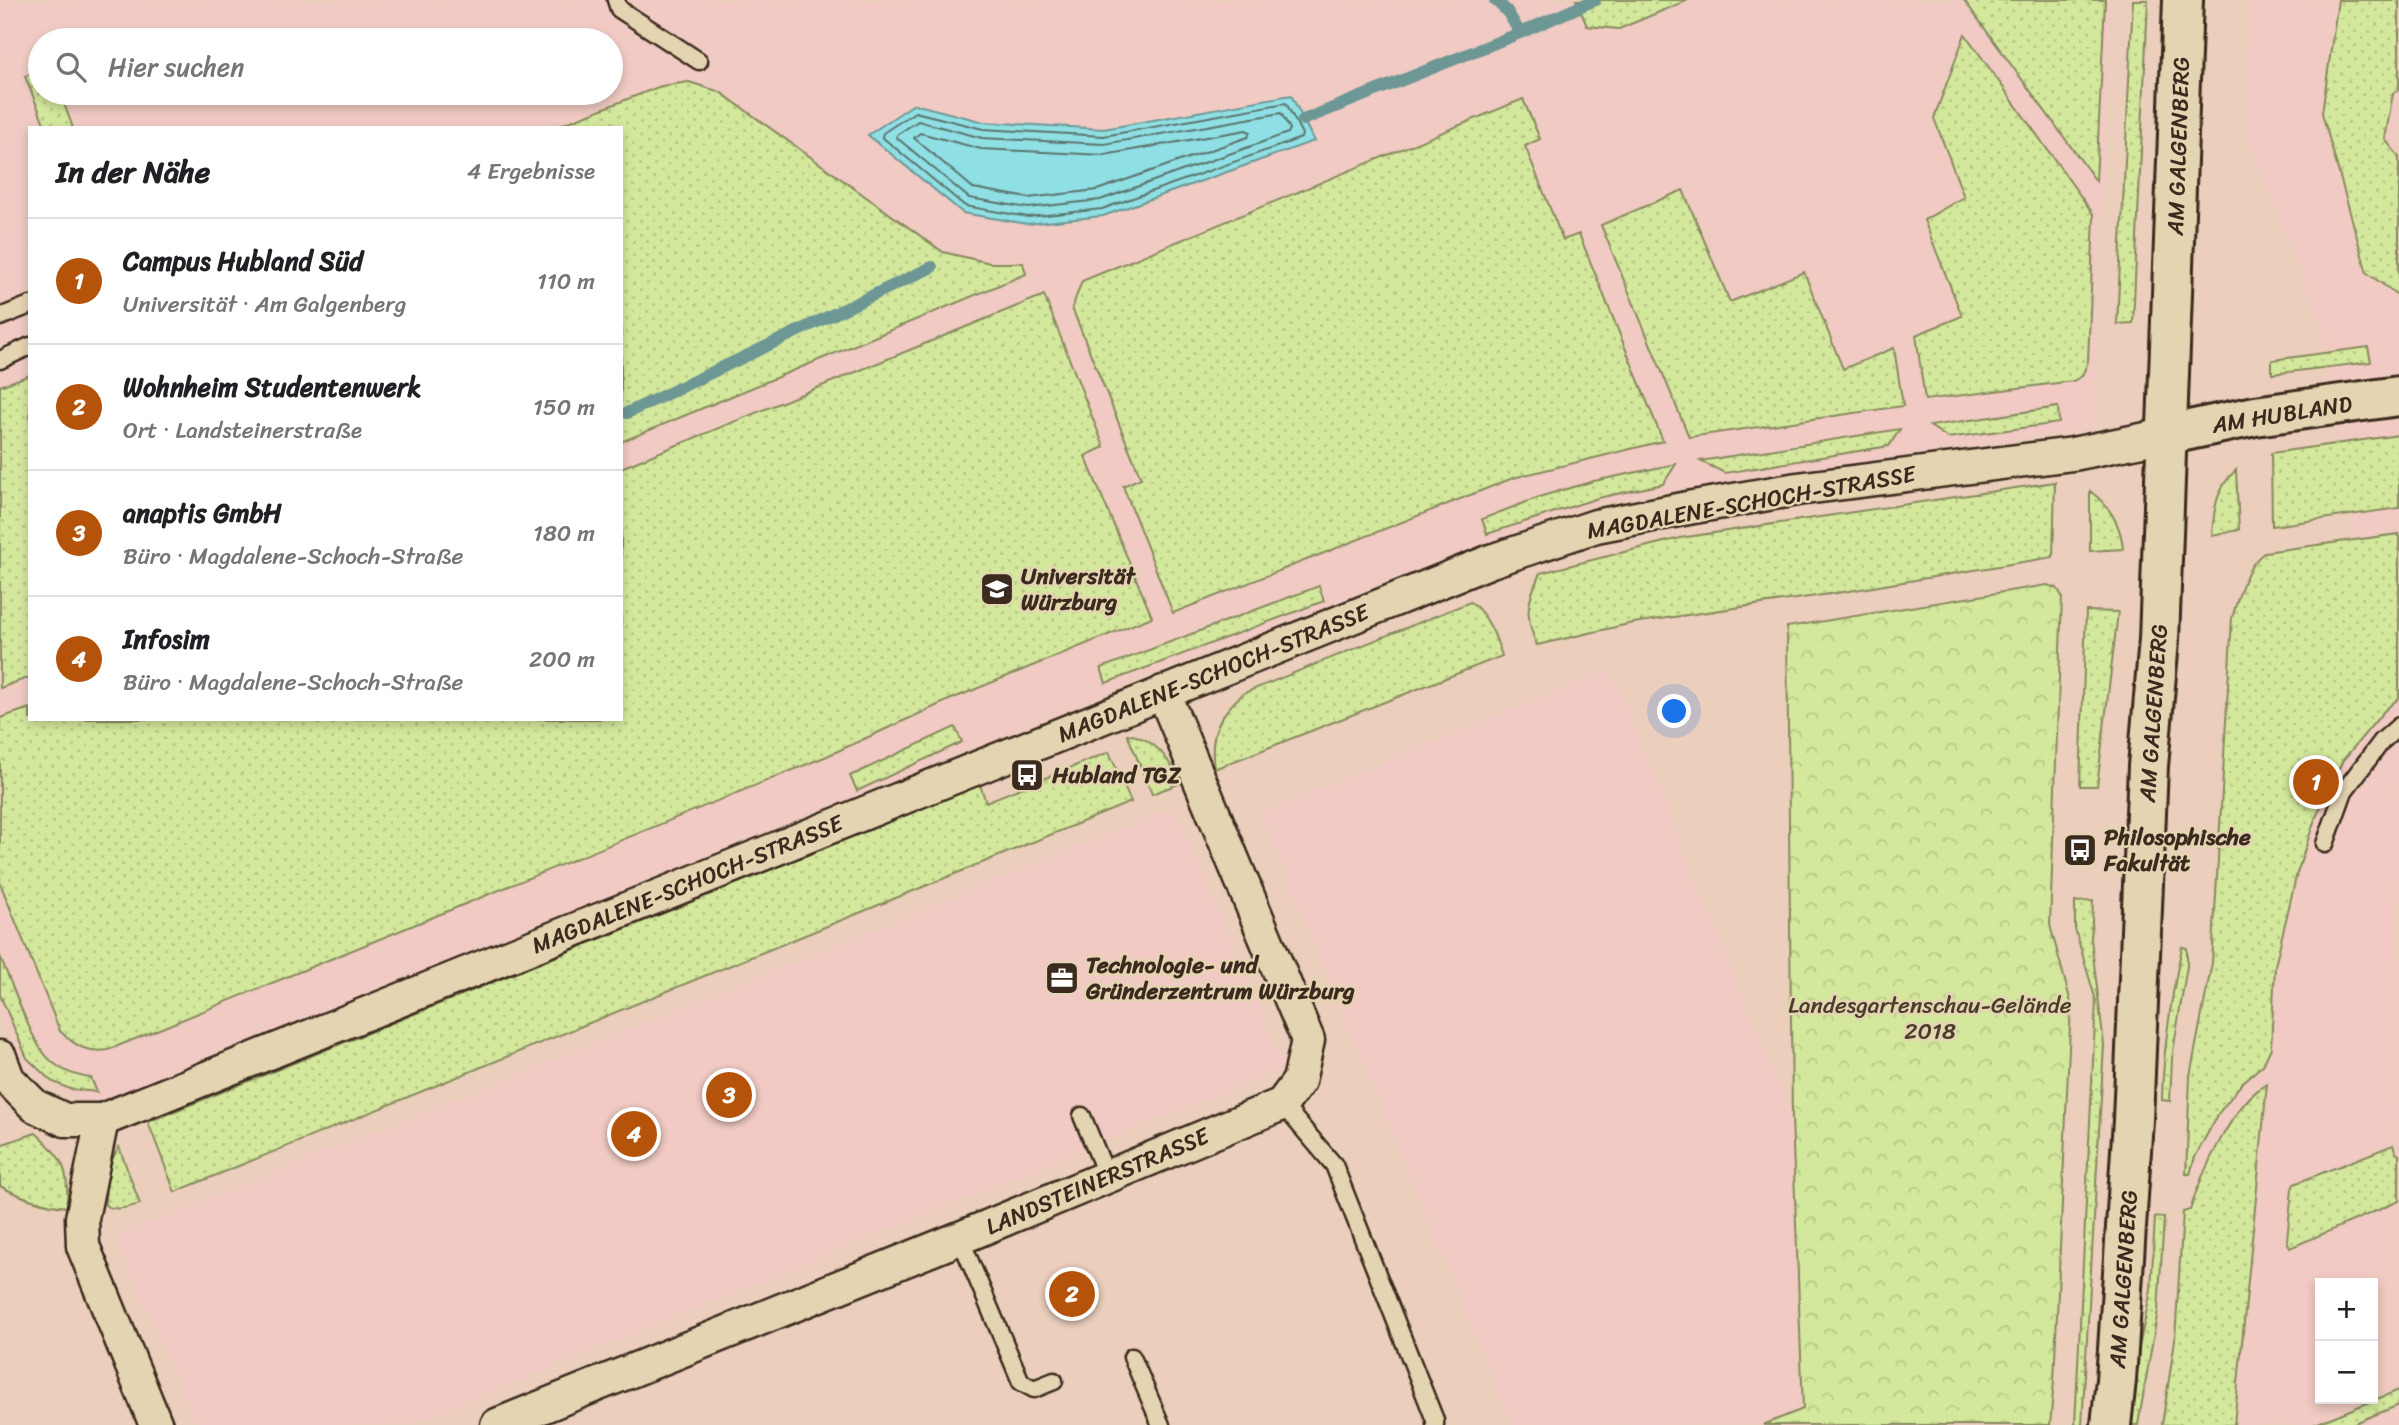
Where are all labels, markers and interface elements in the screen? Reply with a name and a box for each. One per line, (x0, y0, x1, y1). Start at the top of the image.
search box (28, 28, 623, 105)
text: Hier suchen (108, 44, 244, 90)
icon: search (52, 48, 90, 86)
street label: AM GALGENBERG (2155, 56, 2202, 237)
text: In der Nähe (56, 145, 210, 199)
text: 4 Ergebnisse (467, 151, 595, 192)
text: Campus Hubland Süd (123, 238, 363, 284)
text: 1 (74, 261, 84, 302)
text: 110 m (537, 261, 595, 302)
text: Universität · Am Galgenberg (123, 284, 406, 325)
text: Wohnheim Studentenwerk (123, 364, 421, 410)
street label: AM HUBLAND (2208, 383, 2355, 446)
text: 2 (72, 387, 86, 428)
text: 150 m (533, 387, 595, 428)
text: Ort · Landsteinerstraße (123, 410, 362, 451)
street label: MAGDALENE-SCHOCH-STRASSE (1584, 453, 1920, 552)
text: anaptis GmbH (123, 490, 282, 536)
text: 3 (73, 513, 85, 554)
text: 180 m (533, 513, 595, 554)
text: Büro · Magdalene-Schoch-Straße (123, 536, 463, 577)
place label: Universität Würzburg (1021, 556, 1136, 623)
school or university icon: Universität Würzburg (978, 570, 1016, 608)
street label: MAGDALENE-SCHOCH-STRASSE (1051, 592, 1376, 755)
text: Infosim (123, 616, 210, 662)
street label: AM GALGENBERG (2127, 622, 2180, 805)
text: 4 (72, 639, 86, 680)
text: 200 m (529, 639, 595, 680)
text: Büro · Magdalene-Schoch-Straße (123, 662, 463, 703)
your location (1657, 694, 1691, 728)
place label: Hubland TGZ (1051, 755, 1182, 796)
bus stop icon: Hubland TGZ (1008, 756, 1046, 794)
pin: 1 (2293, 756, 2339, 808)
street label: MAGDALENE-SCHOCH-STRASSE (525, 803, 850, 966)
place label: Philosophische Fakultät (2103, 817, 2251, 884)
bus stop icon: Philosophische Fakultät (2061, 831, 2099, 869)
place label: Technologie- und Gründerzentrum Würzburg (1085, 945, 1355, 1012)
office icon: Technologie- und Gründerzentrum Würzburg (1043, 959, 1081, 997)
park label: Landesgartenschau-Gelände 2018 (1788, 985, 2072, 1052)
pin: 3 (706, 1069, 752, 1121)
pin: 4 (611, 1108, 657, 1160)
street label: LANDSTEINERSTRASSE (979, 1115, 1216, 1247)
street label: AM GALGENBERG (2097, 1188, 2150, 1371)
pin: 2 (1049, 1268, 1095, 1320)
map controls (2315, 1278, 2378, 1404)
button: + (2315, 1278, 2378, 1341)
button: − (2315, 1341, 2378, 1404)

